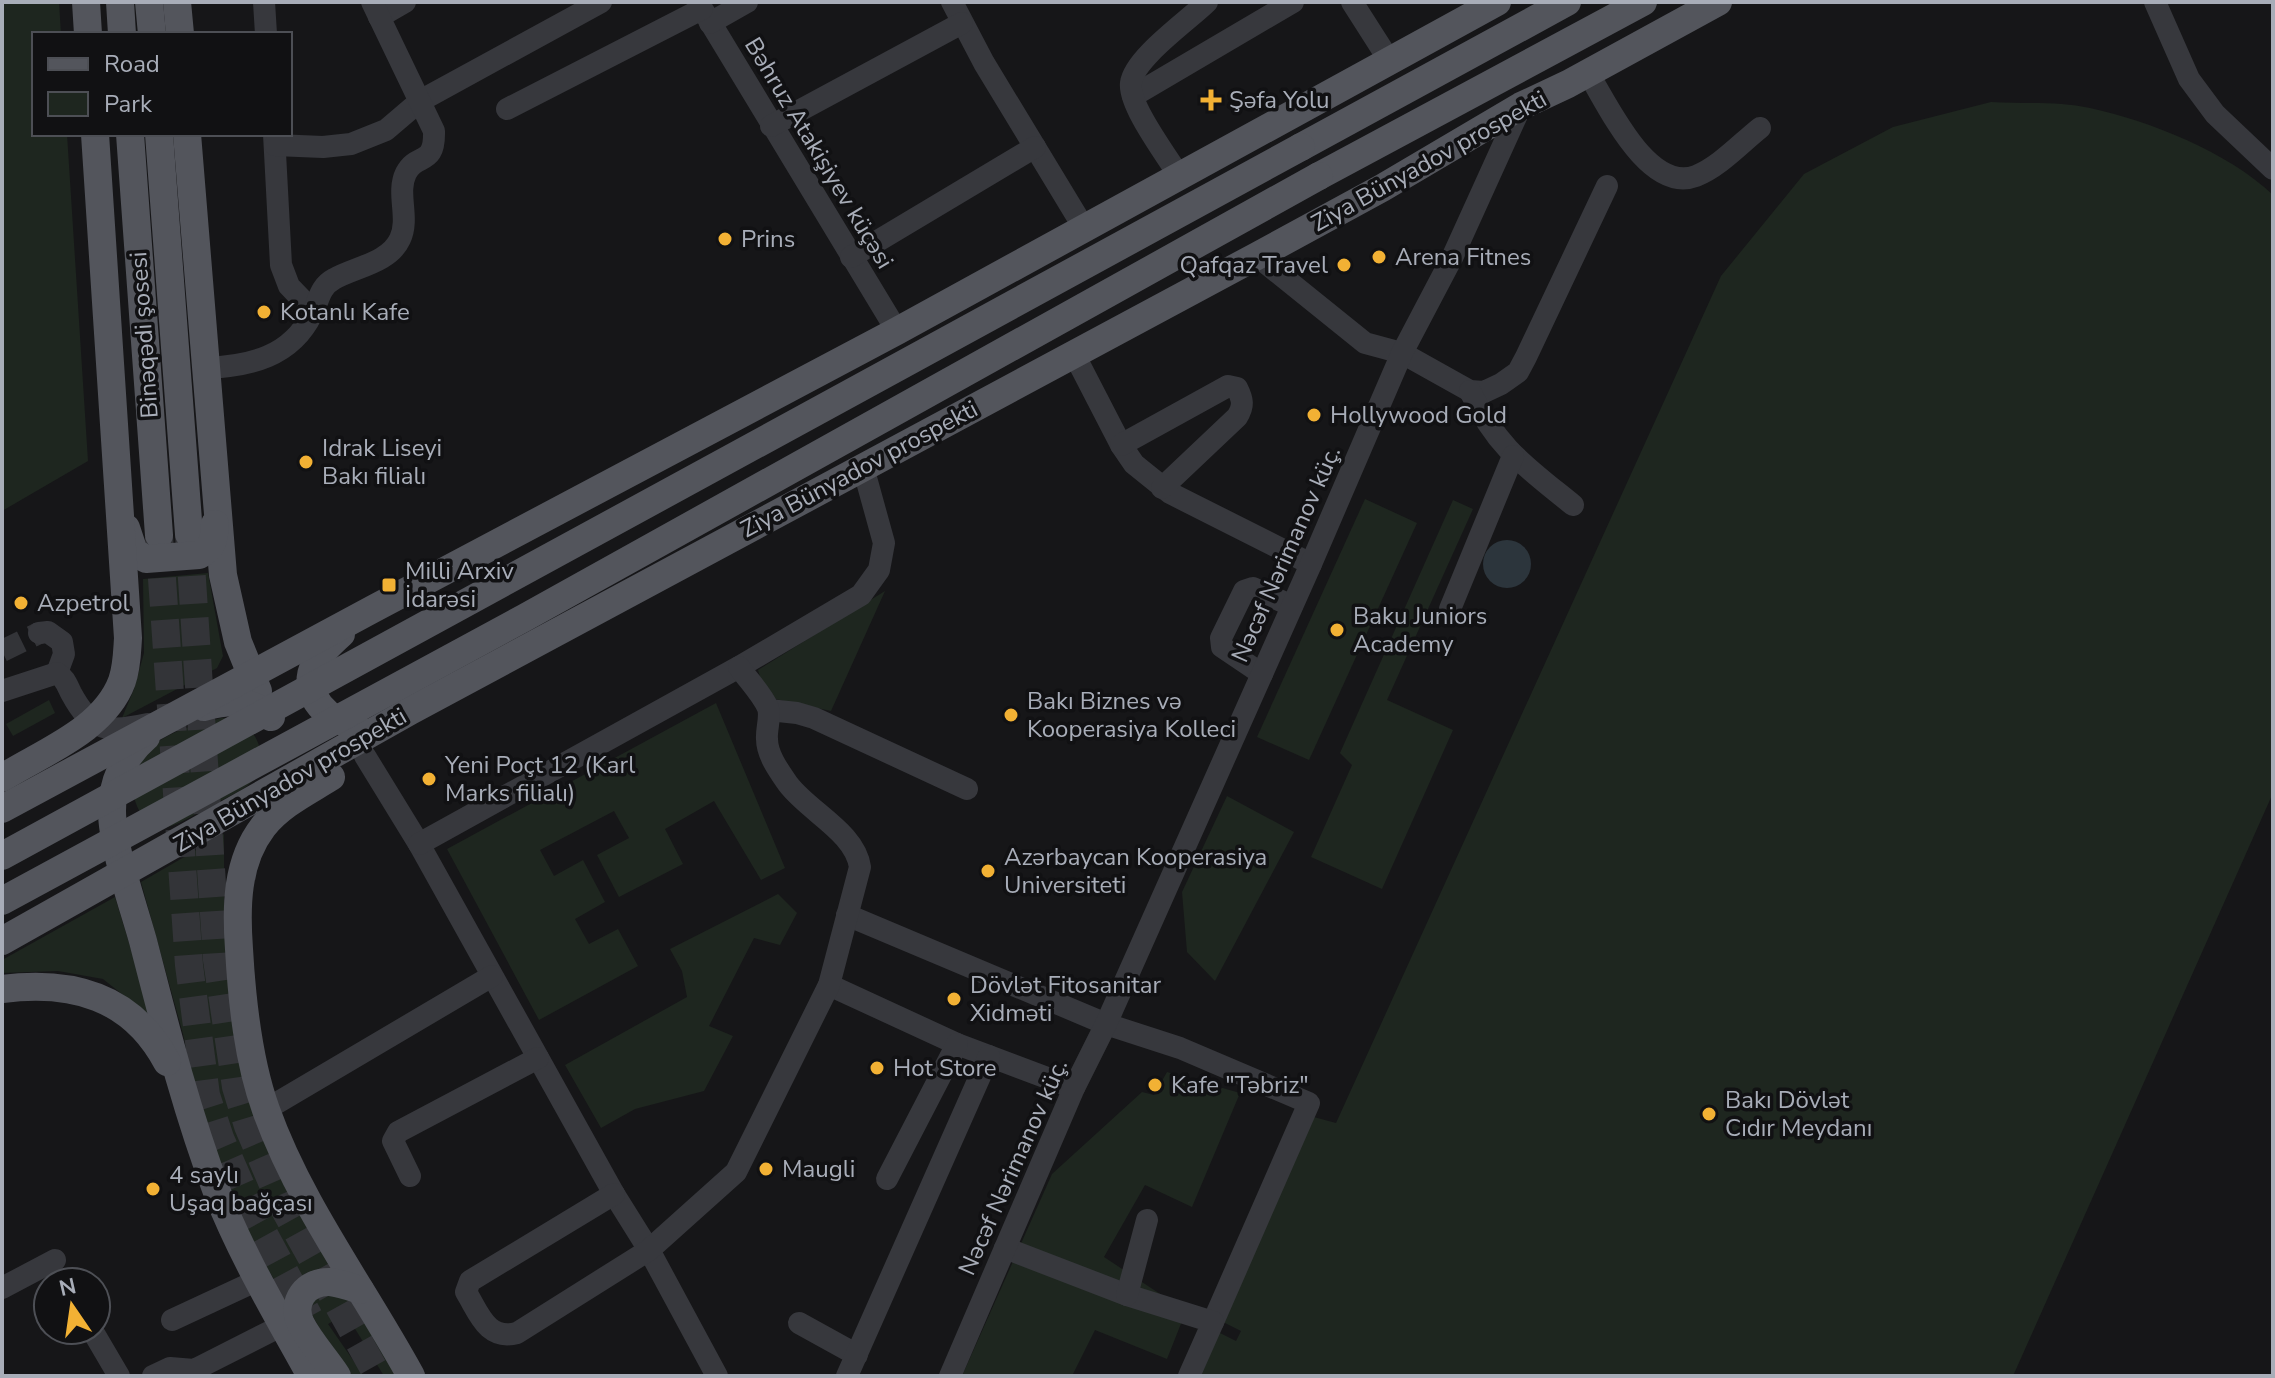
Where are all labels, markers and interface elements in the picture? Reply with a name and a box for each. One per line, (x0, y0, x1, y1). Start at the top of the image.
street label: Bəhruz Atakişiyev küçəsi (737, 31, 901, 275)
legend (32, 32, 292, 136)
text: Road (104, 48, 160, 80)
street label: Ziya Bünyadov prospekti (1306, 83, 1552, 239)
place label: Şəfa Yolu (1229, 84, 1330, 116)
text: Park (104, 88, 153, 120)
marker: Şəfa Yolu (1200, 89, 1222, 111)
place label: Prins (741, 223, 795, 255)
marker: Prins (716, 230, 734, 248)
place label: Arena Fitnes (1395, 241, 1531, 273)
marker: Arena Fitnes (1370, 248, 1388, 266)
place label: Qafqaz Travel (1179, 249, 1328, 281)
street label: Binəqədi şosesi (122, 251, 166, 419)
marker: Qafqaz Travel (1335, 256, 1353, 274)
place label: Kotanlı Kafe (280, 296, 410, 328)
marker: Kotanlı Kafe (255, 303, 273, 321)
street label: Ziya Bünyadov prospekti (735, 393, 983, 545)
place label: Hollywood Gold (1330, 399, 1507, 431)
marker: Hollywood Gold (1305, 406, 1323, 424)
place label: Idrak Liseyi Bakı filialı (322, 432, 442, 492)
street label: Nəcəf Nərimanov küç. (1224, 441, 1348, 667)
marker: Idrak Liseyi Bakı filialı (297, 453, 315, 471)
place label: Milli Arxiv İdarəsi (405, 555, 514, 615)
marker: Milli Arxiv İdarəsi (380, 576, 398, 594)
place label: Azpetrol (37, 587, 130, 619)
marker: Azpetrol (12, 594, 30, 612)
place label: Baku Juniors Academy (1353, 600, 1487, 660)
marker: Baku Juniors Academy (1328, 621, 1346, 639)
place label: Bakı Biznes və Kooperasiya Kolleci (1027, 685, 1236, 745)
street label: Ziya Bünyadov prospekti (168, 700, 412, 860)
marker: Bakı Biznes və Kooperasiya Kolleci (1002, 706, 1020, 724)
place label: Yeni Poçt 12 (Karl Marks filialı) (444, 749, 635, 809)
marker: Yeni Poçt 12 (Karl Marks filialı) (420, 770, 438, 788)
place label: Azərbaycan Kooperasiya Universiteti (1004, 841, 1267, 901)
marker: Azərbaycan Kooperasiya Universiteti (979, 862, 997, 880)
place label: Dövlət Fitosanitar Xidməti (970, 969, 1161, 1029)
marker: Dövlət Fitosanitar Xidməti (945, 990, 963, 1008)
place label: Hot Store (893, 1052, 997, 1084)
street label: Nəcəf Nərimanov küç. (951, 1054, 1075, 1280)
marker: Hot Store (868, 1059, 886, 1077)
place label: Kafe "Təbriz" (1171, 1069, 1309, 1101)
marker: Kafe "Təbriz" (1146, 1076, 1164, 1094)
place label: Bakı Dövlət Cıdır Meydanı (1725, 1084, 1872, 1144)
marker: Bakı Dövlət Cıdır Meydanı (1700, 1105, 1718, 1123)
place label: Maugli (782, 1153, 855, 1185)
place label: 4 saylı Uşaq bağçası (169, 1159, 313, 1219)
marker: Maugli (757, 1160, 775, 1178)
marker: 4 saylı Uşaq bağçası (144, 1180, 162, 1198)
north arrow (32, 1266, 112, 1346)
text: N (56, 1271, 79, 1304)

